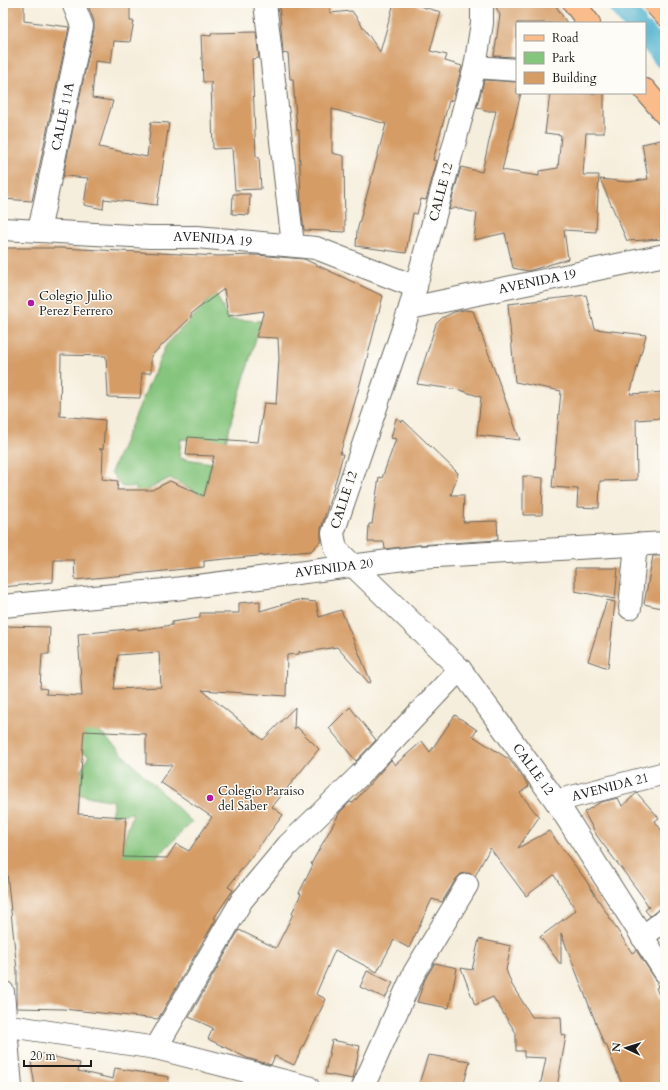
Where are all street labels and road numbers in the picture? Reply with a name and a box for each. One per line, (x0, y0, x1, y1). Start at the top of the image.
street label: CALLE 11A (47, 80, 79, 152)
street label: CALLE 12 (425, 160, 458, 223)
street label: AVENIDA 19 (173, 228, 253, 251)
street label: AVENIDA 19 (497, 265, 578, 298)
street label: CALLE 12 (326, 468, 362, 531)
street label: AVENIDA 20 (293, 554, 374, 582)
street label: CALLE 12 (508, 740, 558, 799)
street label: AVENIDA 21 (570, 769, 651, 806)

